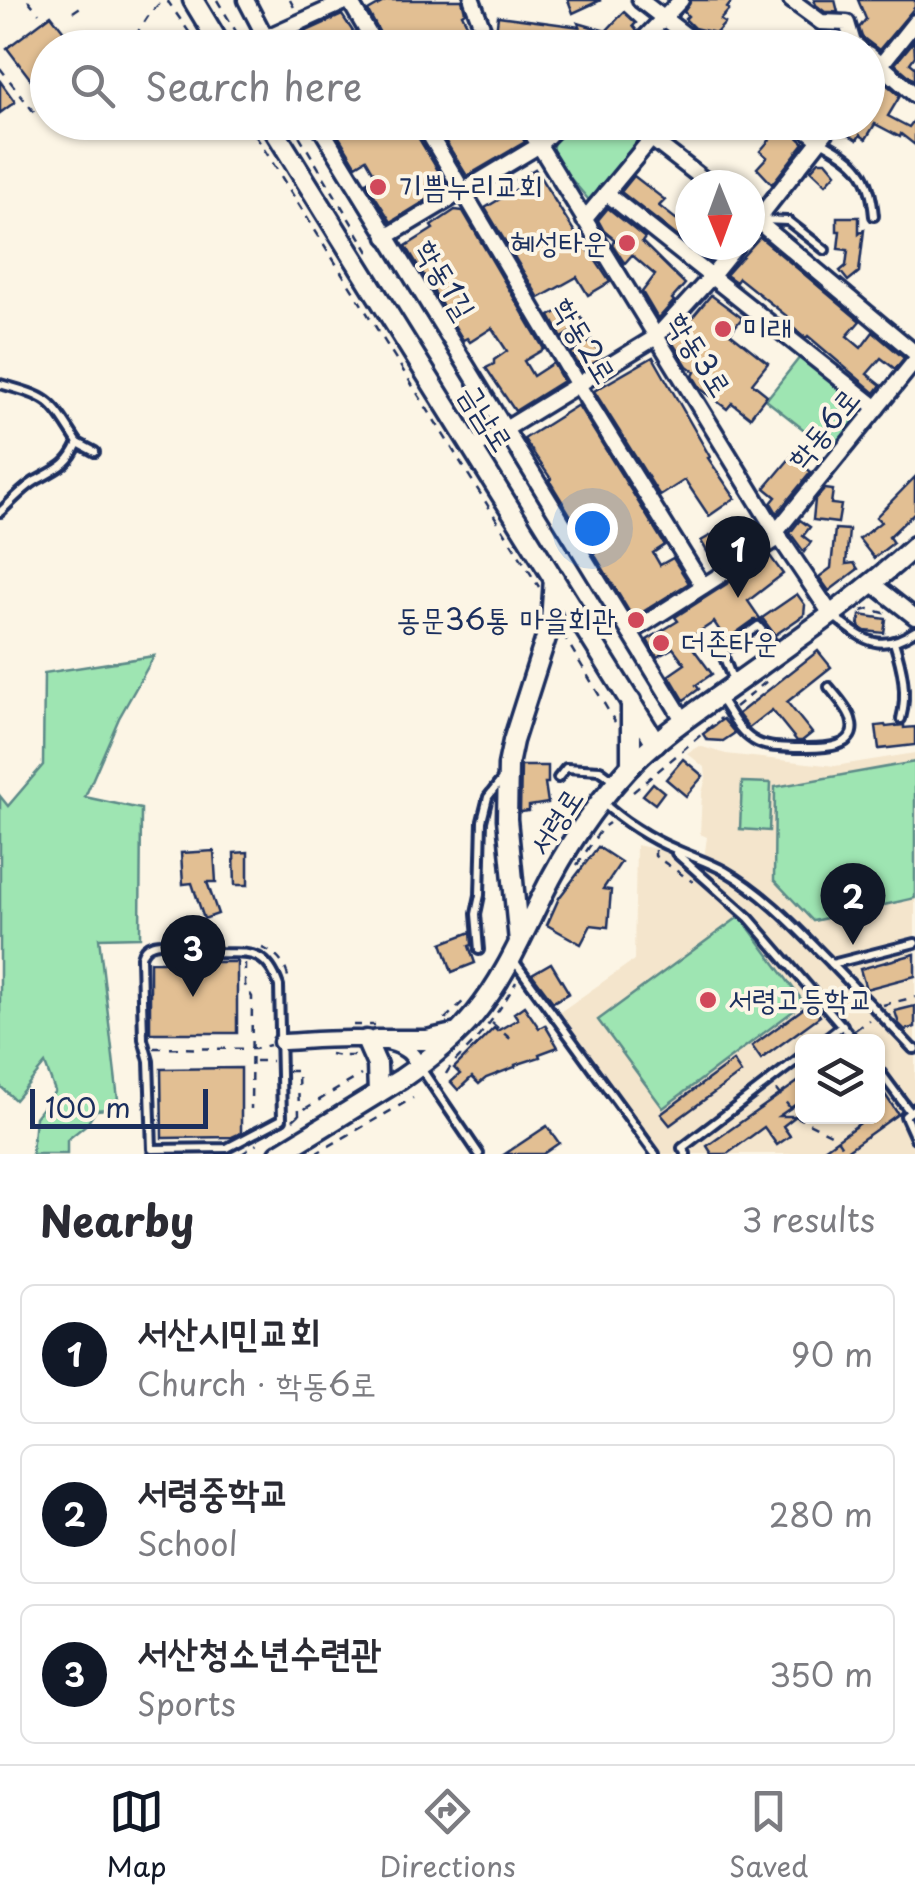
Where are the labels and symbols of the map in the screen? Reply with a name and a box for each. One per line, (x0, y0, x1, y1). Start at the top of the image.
place label: 기쁨누리교회 (398, 162, 543, 207)
north arrow (675, 170, 765, 260)
marker: 기쁨누리교회 (367, 176, 389, 198)
place label: 혜성타운 (510, 218, 607, 263)
street label: 학동1길 (406, 230, 489, 327)
marker: 혜성타운 (616, 232, 638, 254)
street label: 학동2로 (543, 288, 630, 391)
street label: 학동3로 (658, 303, 745, 405)
place label: 미래 (743, 304, 791, 349)
marker: 미래 (712, 318, 734, 340)
street label: 금남로 (450, 374, 526, 459)
street label: 학동6로 (775, 377, 869, 478)
your location (567, 503, 618, 554)
pin: 1 (706, 516, 770, 598)
place label: 동문36통 마을회관 (396, 595, 616, 640)
marker: 동문36통 마을회관 (625, 609, 647, 631)
place label: 더존타운 (681, 618, 778, 663)
marker: 더존타운 (650, 632, 672, 654)
street label: 서령로 (515, 778, 592, 863)
pin: 2 (820, 862, 886, 945)
pin: 3 (160, 914, 226, 997)
place label: 서령고등학교 (728, 975, 873, 1020)
marker: 서령고등학교 (697, 989, 719, 1011)
scale bar (30, 1084, 208, 1128)

